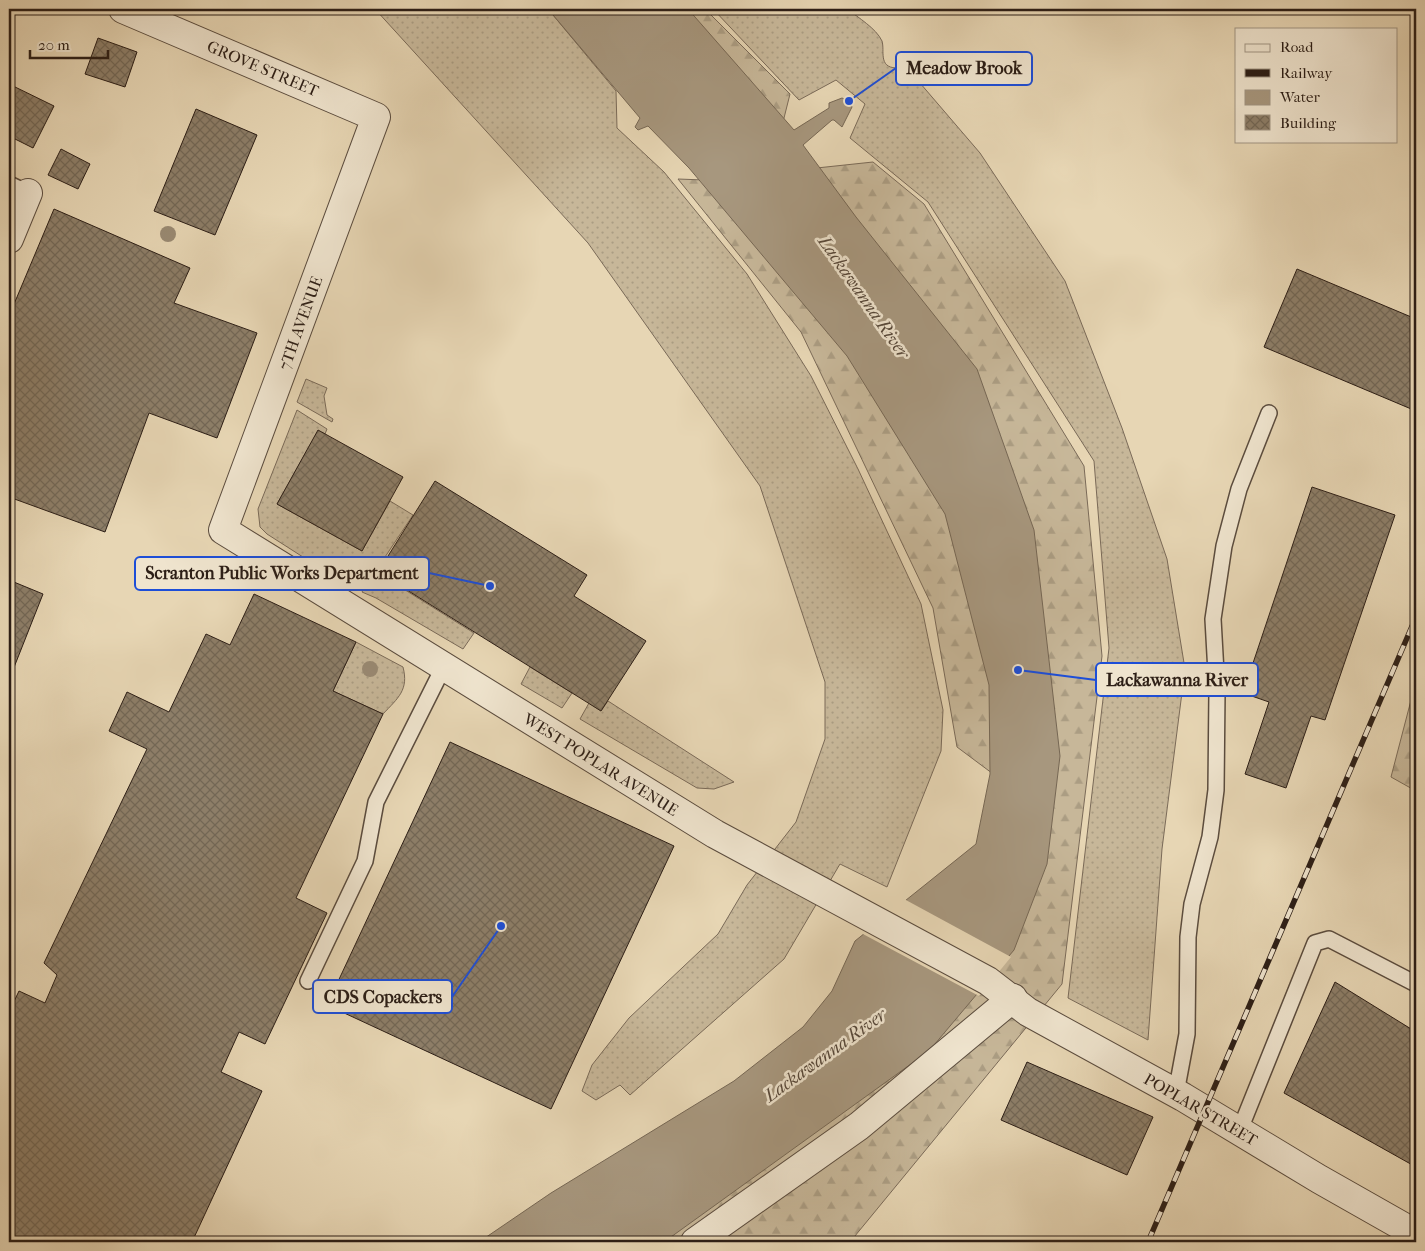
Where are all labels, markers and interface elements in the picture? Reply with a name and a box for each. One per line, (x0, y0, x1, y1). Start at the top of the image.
scale bar (30, 28, 108, 60)
legend (1235, 28, 1398, 142)
text: 20 m (38, 36, 70, 54)
street label: GROVE STREET (204, 36, 322, 101)
text: Road (1280, 38, 1314, 56)
callout: Meadow Brook (896, 52, 1032, 85)
text: Meadow Brook (905, 58, 1023, 79)
text: Railway (1280, 64, 1333, 82)
text: Water (1279, 88, 1320, 106)
text: Building (1280, 114, 1337, 132)
water label: Lackawanna River (812, 230, 915, 364)
street label: 7TH AVENUE (275, 273, 326, 373)
callout: Scranton Public Works Department (135, 557, 429, 590)
text: Scranton Public Works Department (145, 563, 419, 584)
callout: Lackawanna River (1096, 663, 1258, 696)
text: Lackawanna River (1106, 670, 1248, 691)
street label: WEST POPLAR AVENUE (519, 708, 682, 820)
callout: CDS Copackers (313, 980, 452, 1013)
text: CDS Copackers (324, 987, 443, 1008)
water label: Lackawanna River (759, 1003, 892, 1108)
street label: POPLAR STREET (1141, 1069, 1261, 1150)

